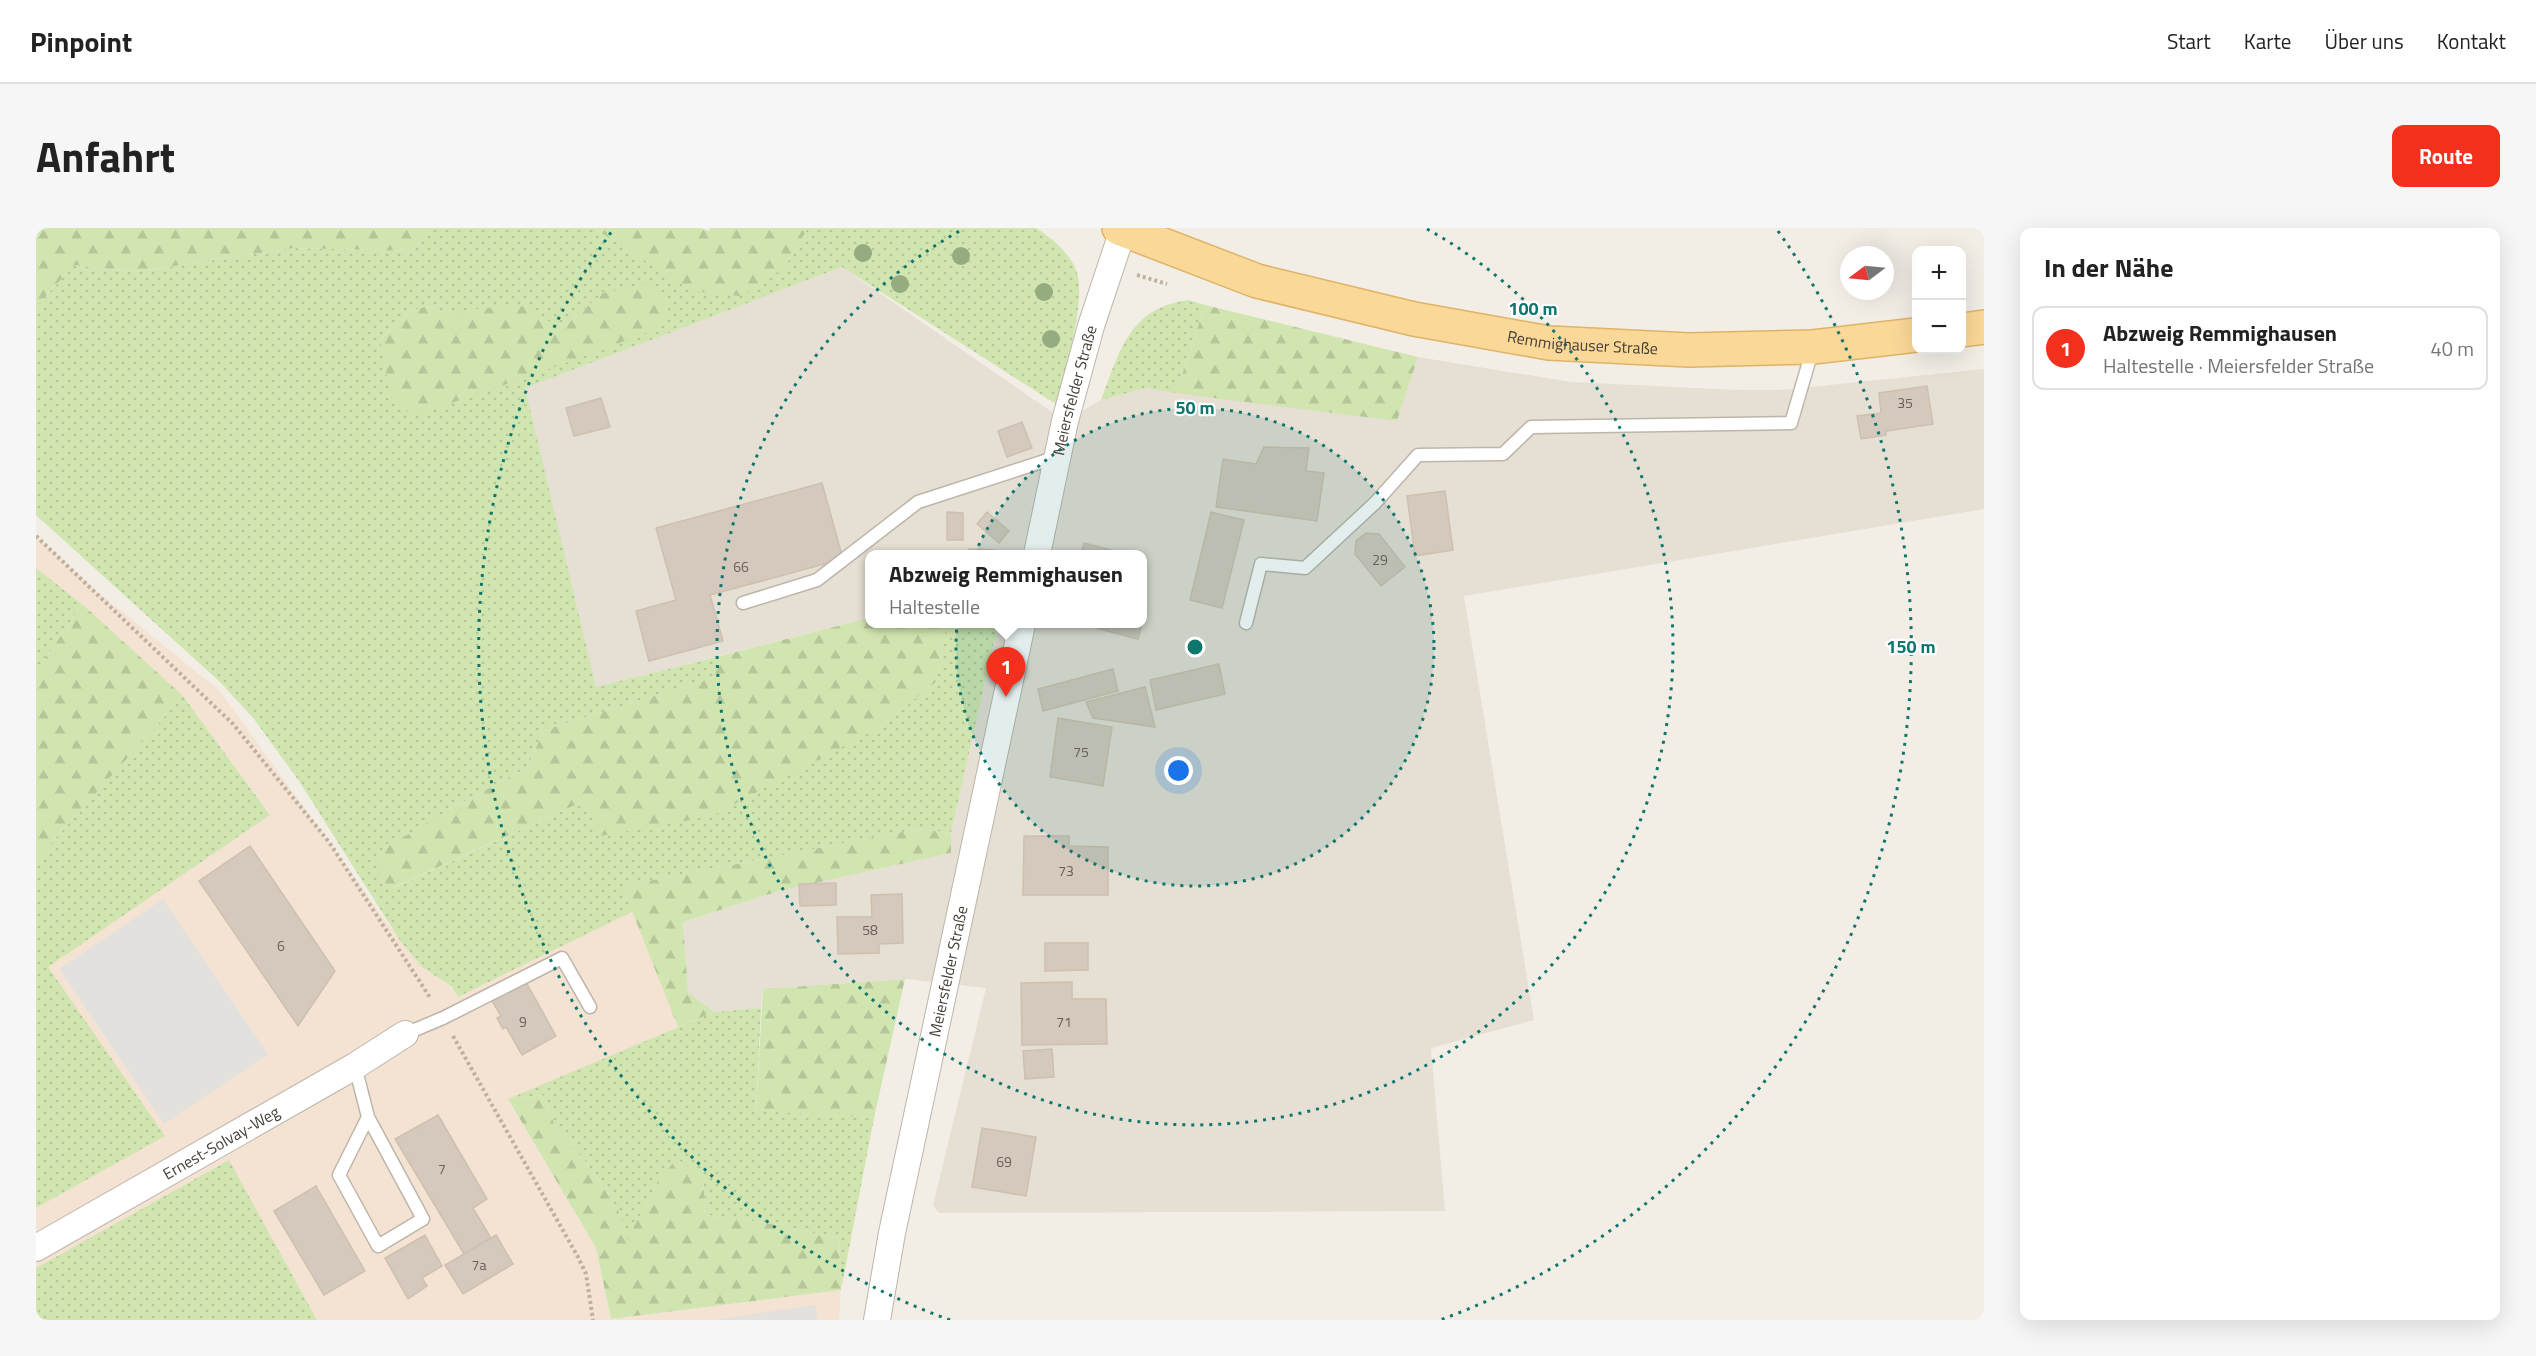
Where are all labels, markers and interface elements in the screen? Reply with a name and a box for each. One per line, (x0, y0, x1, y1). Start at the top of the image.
text: Pinpoint (30, 20, 132, 63)
text: Start (2167, 25, 2211, 57)
text: Karte (2244, 25, 2291, 57)
text: Über uns (2324, 25, 2404, 57)
text: Kontakt (2437, 25, 2506, 57)
text: Anfahrt (36, 124, 175, 188)
button: Route (2392, 125, 2500, 187)
north arrow (1840, 246, 1894, 300)
map controls (1912, 246, 1966, 354)
button: + (1912, 246, 1966, 300)
text: In der Nähe (2044, 248, 2173, 287)
text: 100 m (1508, 295, 1558, 322)
button: − (1912, 300, 1966, 354)
text: Abzweig Remmighausen (2103, 316, 2337, 350)
street label: Meiersfelder Straße (1046, 322, 1103, 457)
street label: Remmighauser Straße (1506, 324, 1659, 360)
text: 1 (2060, 333, 2071, 364)
text: 40 m (2430, 333, 2474, 364)
text: Haltestelle · Meiersfelder Straße (2103, 350, 2374, 381)
house number: 35 (1897, 392, 1913, 413)
text: 50 m (1175, 394, 1215, 421)
house number: 29 (1372, 549, 1388, 570)
popup (865, 550, 1147, 628)
house number: 66 (733, 556, 749, 577)
text: Abzweig Remmighausen (889, 557, 1123, 591)
text: Haltestelle (889, 591, 980, 622)
text: 150 m (1886, 633, 1936, 660)
centre of rings (1185, 637, 1205, 657)
pin: 1 (986, 648, 1026, 697)
house number: 75 (1073, 741, 1089, 762)
your location (1164, 756, 1193, 785)
house number: 73 (1058, 860, 1074, 881)
street label: Meiersfelder Straße (922, 903, 974, 1039)
house number: 58 (862, 919, 878, 940)
house number: 6 (277, 935, 285, 956)
house number: 9 (519, 1011, 527, 1032)
house number: 71 (1056, 1011, 1072, 1032)
street label: Ernest-Solvay-Weg (158, 1100, 284, 1185)
house number: 69 (996, 1151, 1012, 1172)
house number: 7 (438, 1158, 446, 1179)
house number: 7a (472, 1254, 486, 1275)

